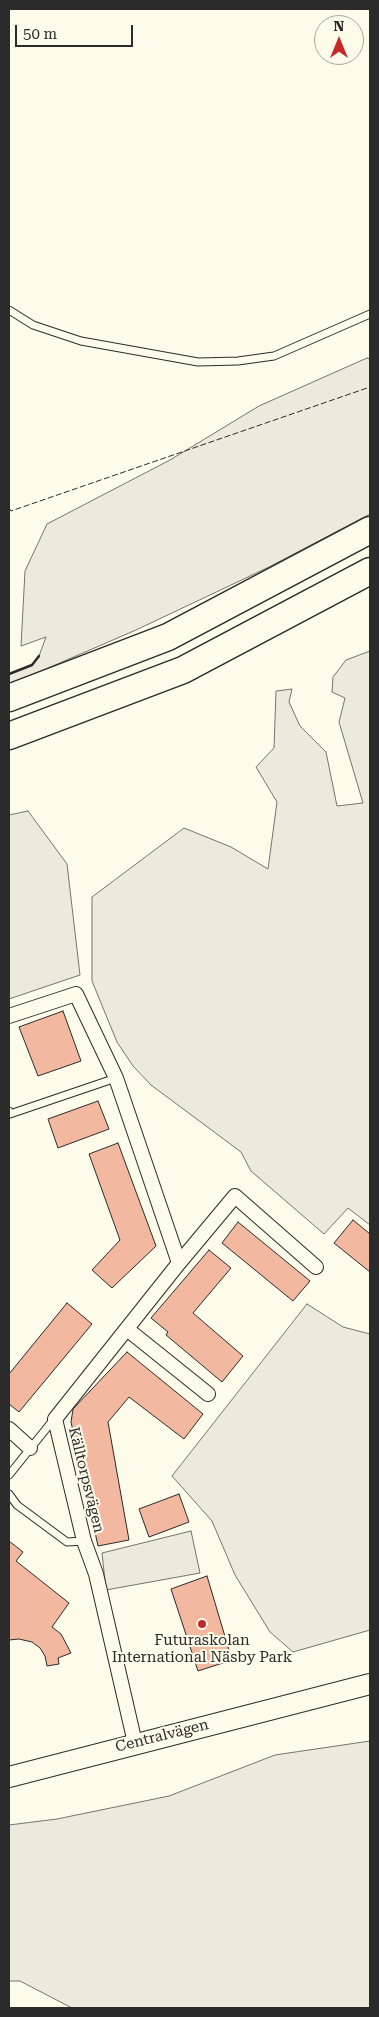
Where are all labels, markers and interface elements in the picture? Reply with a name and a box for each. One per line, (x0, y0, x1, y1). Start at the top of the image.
scale bar (18, 15, 135, 47)
north arrow (314, 15, 364, 65)
text: N (334, 18, 344, 34)
text: 50 m (23, 25, 57, 43)
street label: Källtorpsvägen (64, 1425, 108, 1535)
marker: Futuraskolan International Näsby Park (196, 1618, 208, 1630)
place label: Futuraskolan International Näsby Park (112, 1632, 292, 1667)
street label: Centralvägen (113, 1716, 211, 1756)

